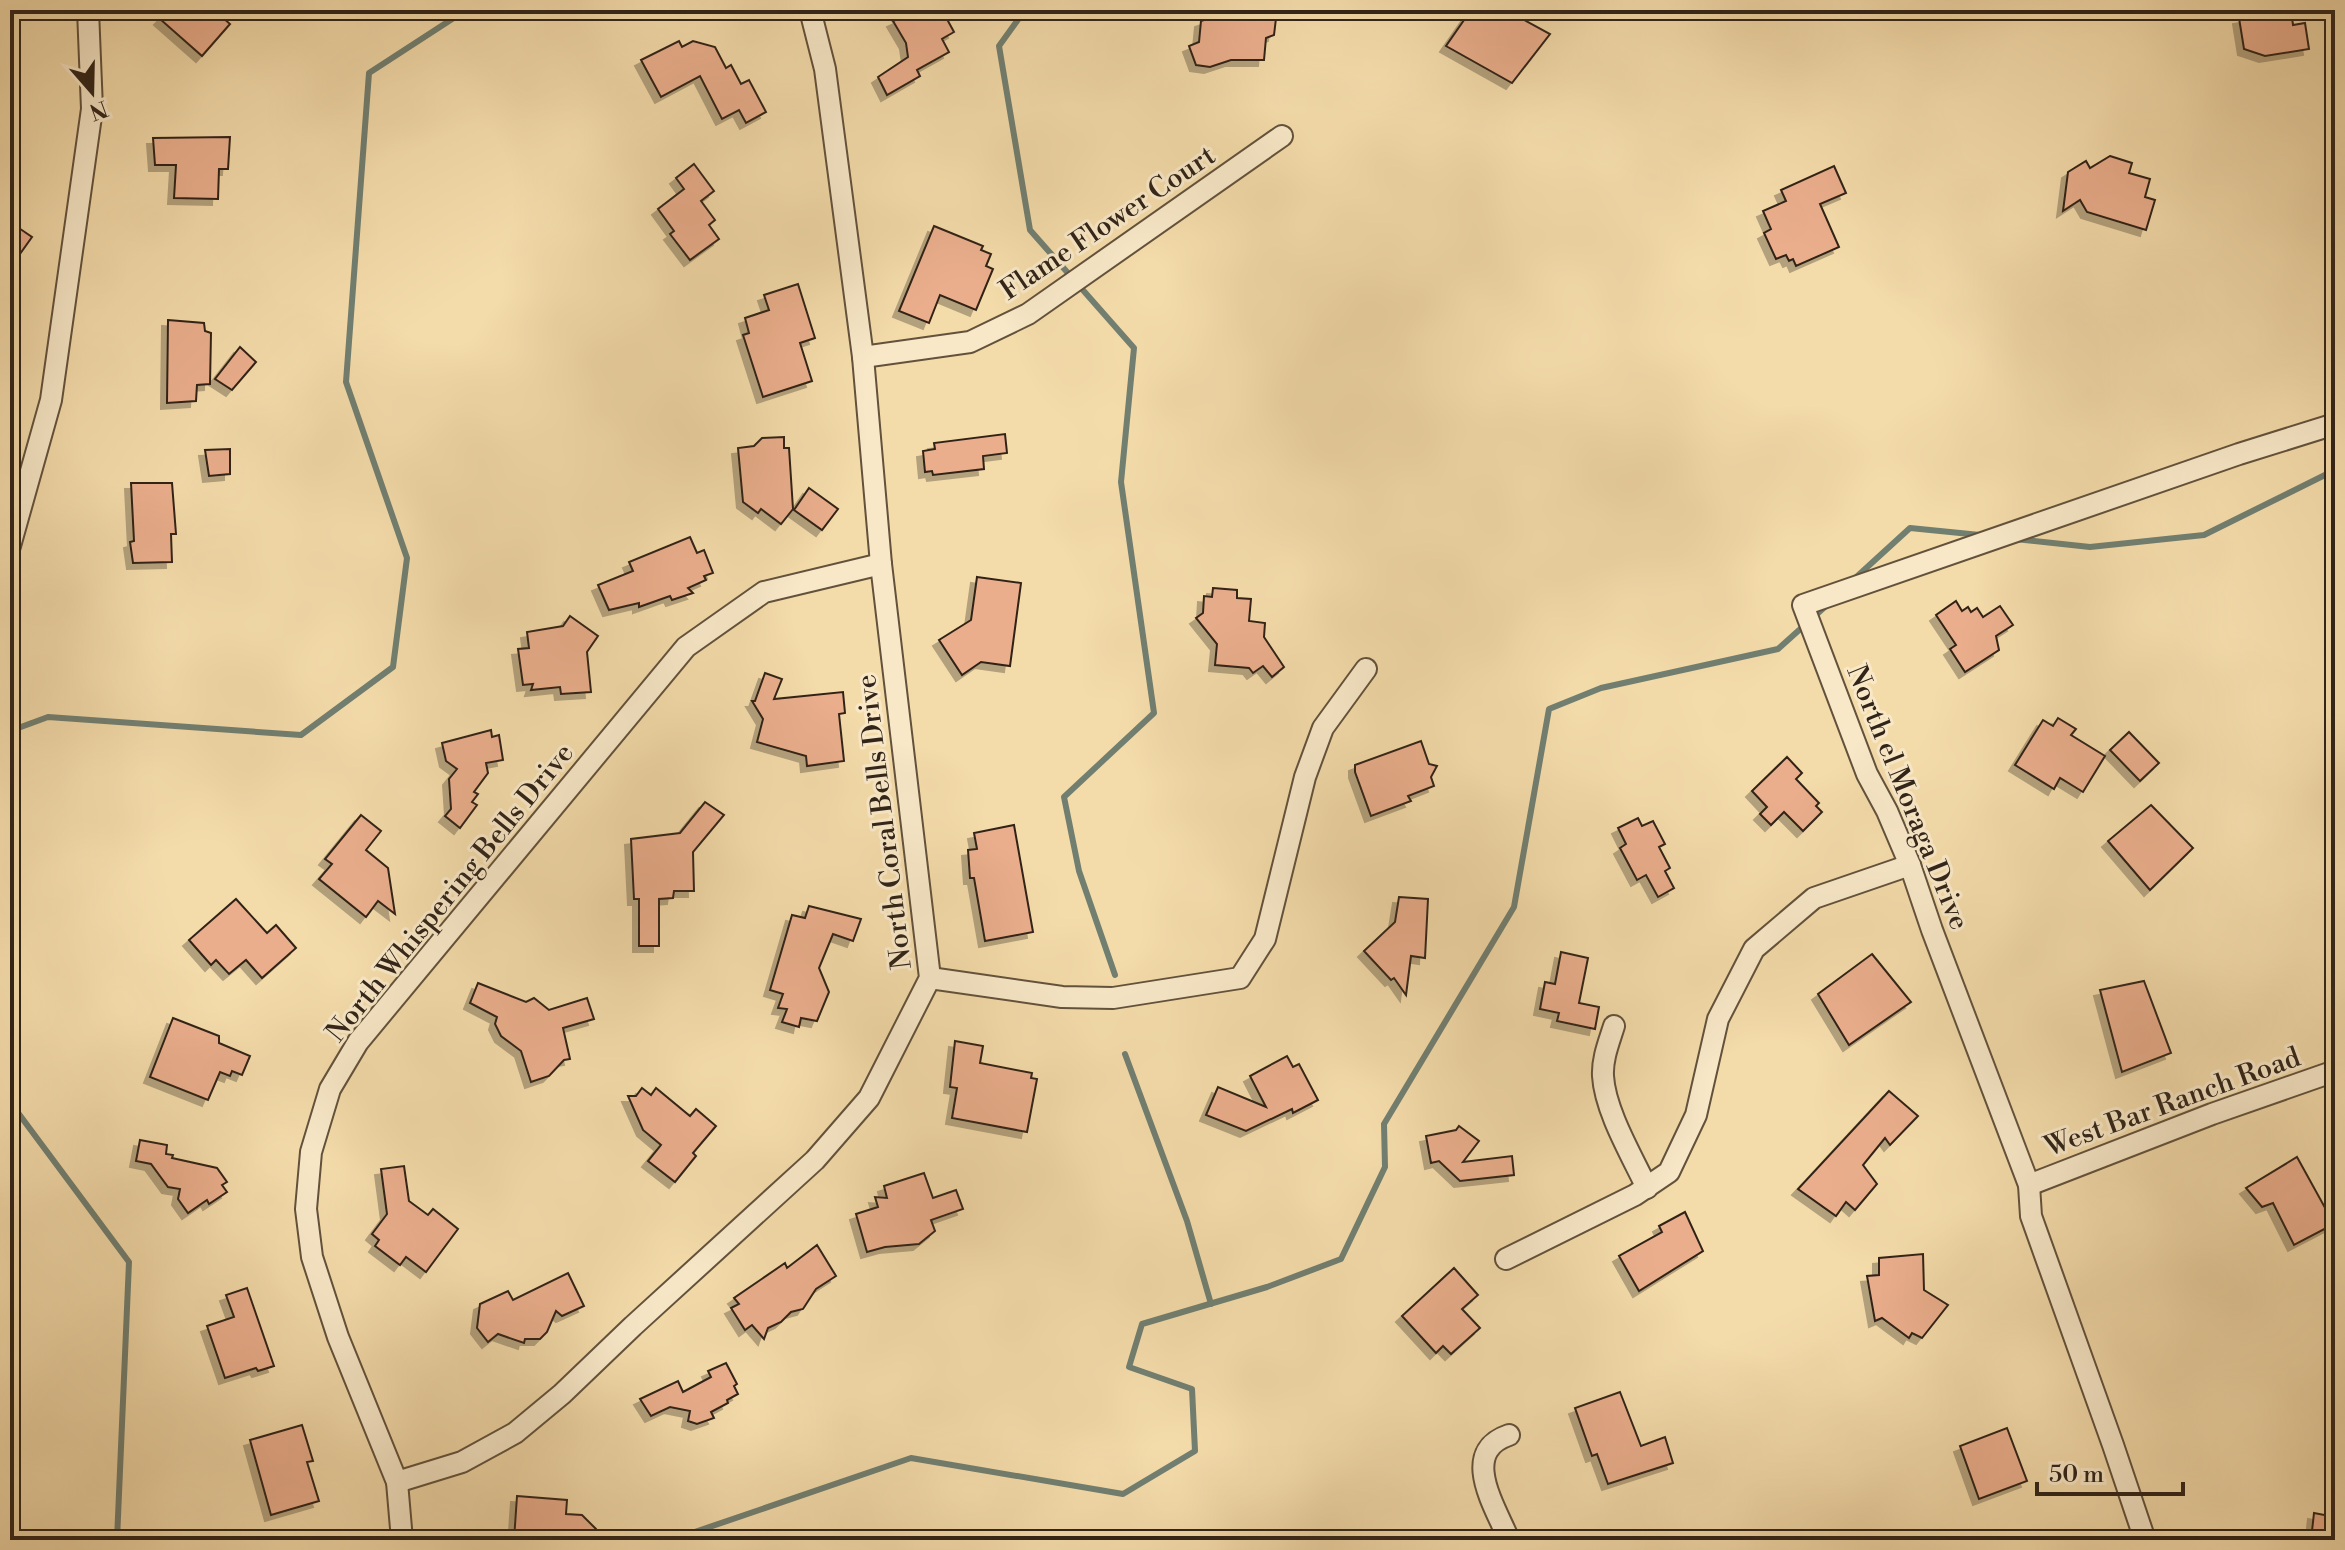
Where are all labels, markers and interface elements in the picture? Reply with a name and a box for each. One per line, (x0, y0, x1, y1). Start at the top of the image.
north arrow (52, 52, 132, 132)
text: N (85, 94, 111, 125)
street label: Flame Flower Court (994, 138, 1222, 308)
street label: North el Moraga Drive (1838, 660, 1977, 935)
street label: North Coral Bells Drive (849, 672, 920, 971)
street label: North Whispering Bells Drive (319, 736, 582, 1049)
street label: West Bar Ranch Road (2039, 1040, 2305, 1165)
scale bar (2037, 1446, 2183, 1496)
text: 50 m (2049, 1460, 2104, 1490)

